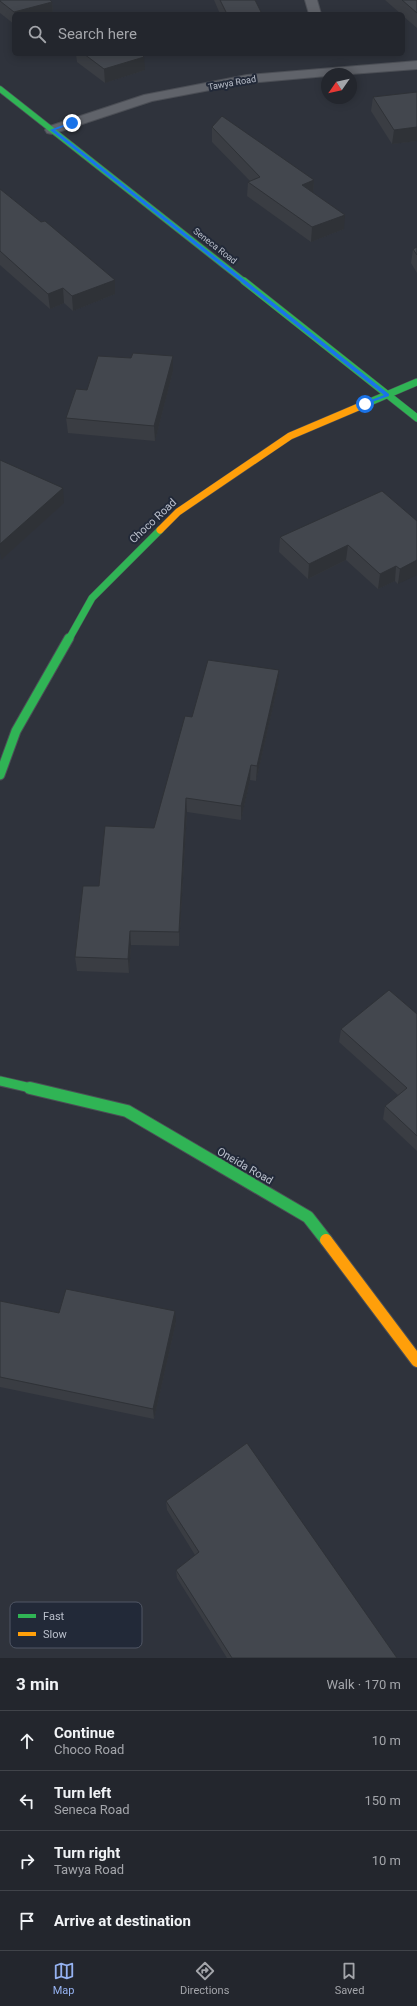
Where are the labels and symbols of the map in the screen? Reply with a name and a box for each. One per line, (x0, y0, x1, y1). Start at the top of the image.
north arrow (321, 68, 357, 104)
street label: Tawya Road (207, 74, 257, 92)
route end (63, 114, 81, 132)
street label: Seneca Road (191, 226, 239, 266)
route start (356, 395, 374, 413)
street label: Choco Road (127, 496, 179, 546)
street label: Oneida Road (215, 1145, 275, 1187)
legend (10, 1602, 142, 1648)
text: Fast (43, 1610, 65, 1623)
text: Slow (43, 1628, 67, 1641)

